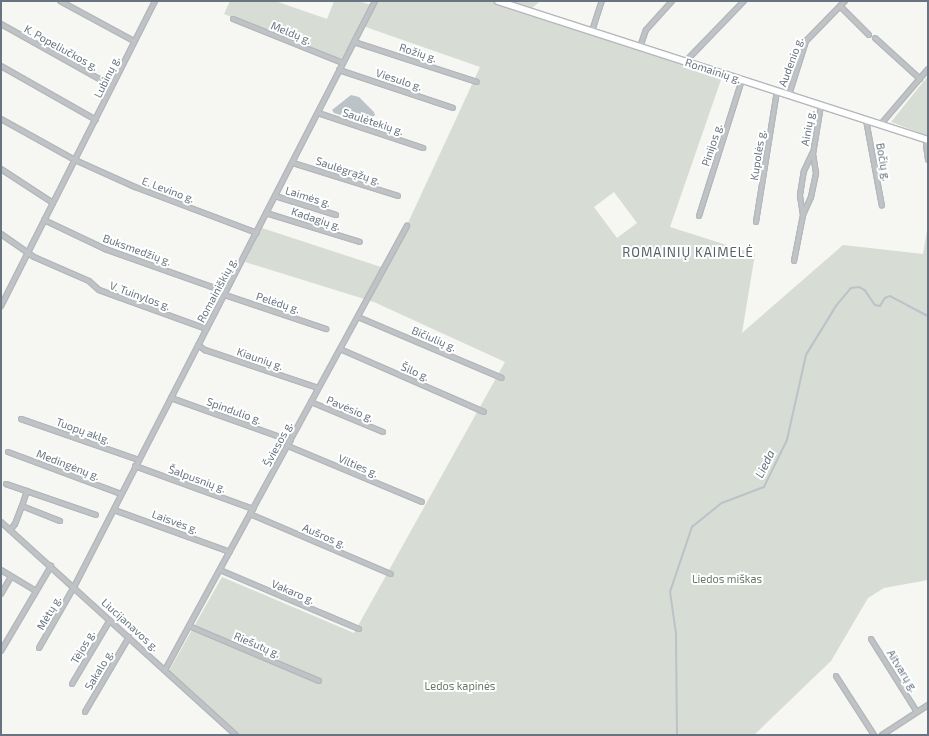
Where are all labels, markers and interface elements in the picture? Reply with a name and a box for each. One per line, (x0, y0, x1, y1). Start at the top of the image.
street label: Meldų g. (269, 19, 313, 47)
street label: K. Popeliučkos g. (22, 22, 100, 74)
street label: Audenio g. (776, 35, 806, 89)
street label: Rožių g. (398, 41, 438, 65)
street label: Lubinų g. (91, 54, 123, 100)
street label: Romainių g. (683, 56, 743, 86)
street label: Viesulo g. (374, 66, 424, 94)
street label: Saulėtekių g. (341, 106, 405, 138)
street label: Ainių g. (798, 109, 818, 147)
street label: Pinijos g. (699, 122, 725, 168)
street label: Kupolės g. (747, 129, 769, 181)
street label: Bočių g. (873, 142, 893, 182)
street label: Saulėgrąžų g. (314, 154, 382, 188)
street label: E. Levino g. (140, 174, 196, 206)
street label: Laimės g. (284, 184, 332, 210)
street label: Kadagių g. (290, 205, 342, 233)
street label: Buksmedžių g. (101, 232, 173, 268)
district label: ROMAINIŲ KAIMELĖ (622, 244, 754, 260)
street label: Romainiškių g. (194, 255, 240, 325)
street label: V. Tuinylos g. (108, 279, 172, 313)
street label: Pelėdų g. (254, 290, 302, 316)
street label: Bičiulių g. (410, 324, 458, 354)
street label: Kiaunių g. (235, 345, 285, 373)
street label: Šilo g. (399, 360, 431, 384)
street label: Pavėsio g. (324, 393, 376, 425)
street label: Spindulio g. (205, 395, 263, 427)
street label: Tuopų aklg. (54, 415, 112, 447)
street label: Šviesos g. (261, 419, 295, 469)
street label: Medingėnų g. (34, 447, 102, 483)
water label: Lieda (752, 448, 778, 480)
street label: Vilties g. (336, 452, 380, 480)
street label: Šalpusnių g. (166, 463, 228, 495)
street label: Laisvės g. (150, 508, 200, 536)
street label: Aušros g. (300, 521, 348, 551)
park label: Liedos miškas (692, 572, 762, 586)
street label: Vakaro g. (269, 577, 317, 607)
street label: Mėtų g. (34, 594, 64, 632)
street label: Liucijanavos g. (99, 596, 161, 654)
street label: Tėjos g. (68, 628, 98, 666)
street label: Riešutų g. (232, 629, 282, 661)
street label: Aitvarų g. (884, 647, 920, 695)
street label: Sakalo g. (82, 648, 116, 692)
park label: Ledos kapinės (425, 679, 495, 693)

